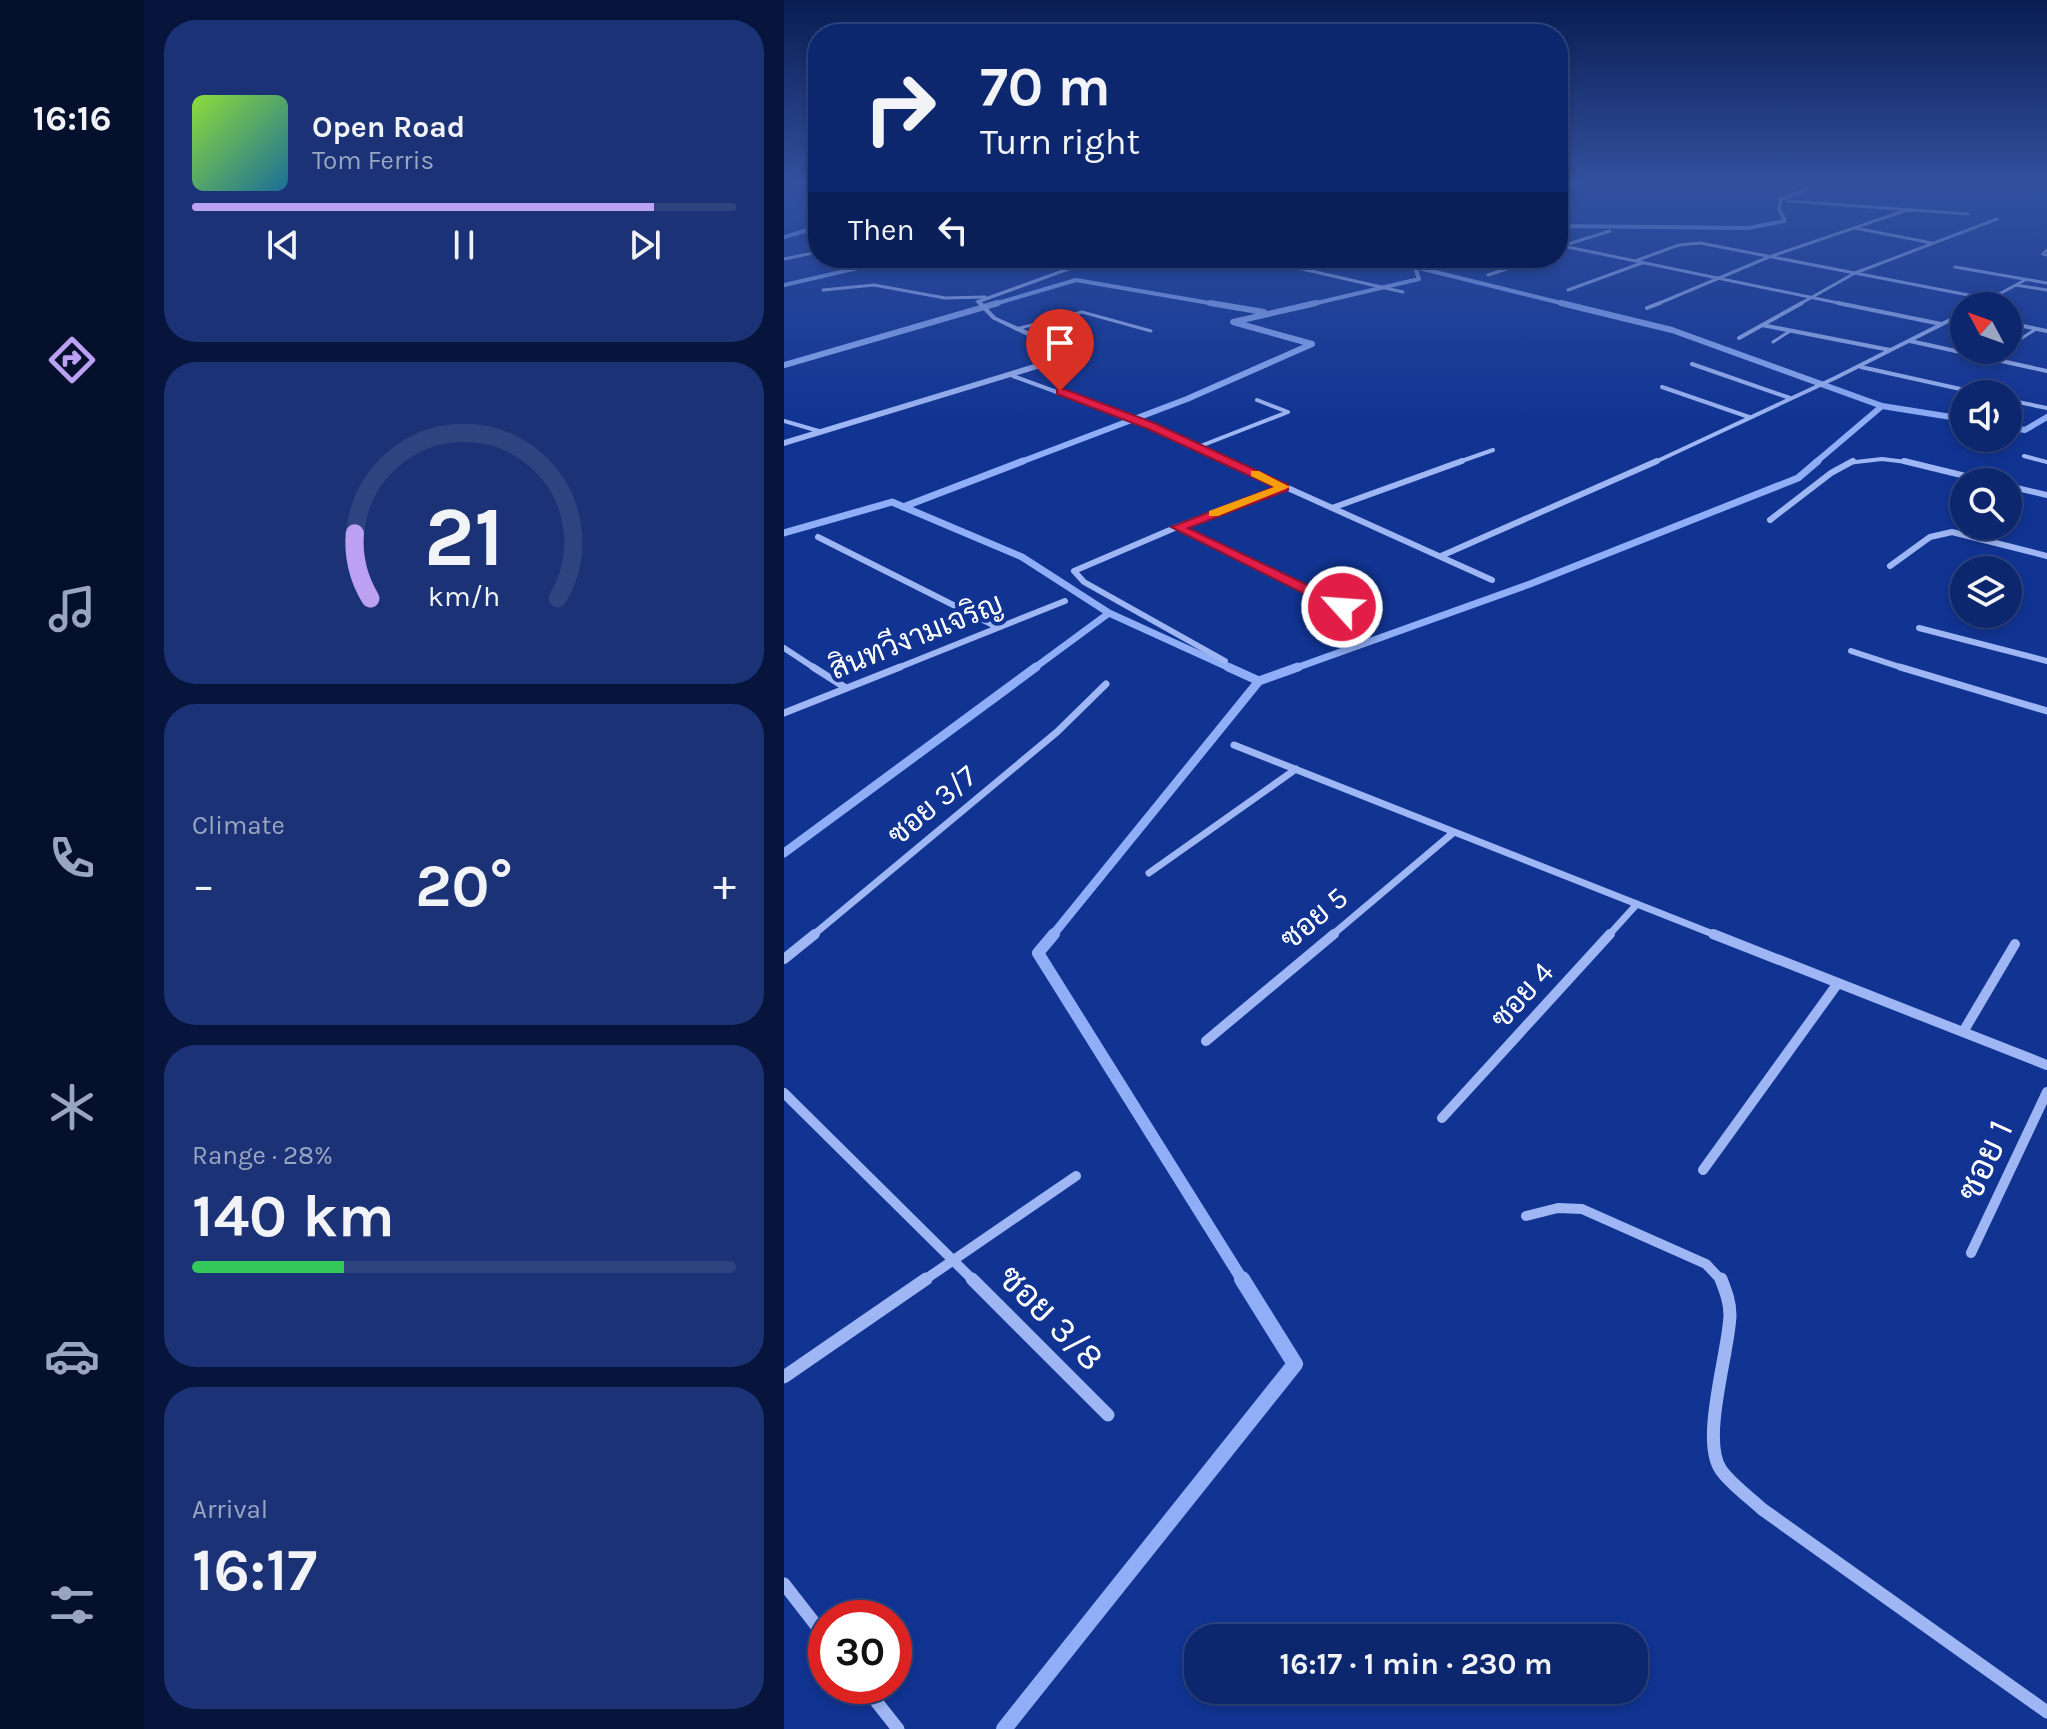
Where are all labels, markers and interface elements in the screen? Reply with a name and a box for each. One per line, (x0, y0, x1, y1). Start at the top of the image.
text: 70 m (980, 54, 1111, 119)
icon: right (848, 56, 952, 160)
text: 16:16 (32, 97, 112, 139)
text: Open Road (312, 109, 465, 145)
text: Turn right (980, 121, 1140, 163)
text: Tom Ferris (312, 145, 434, 176)
icon: left (931, 208, 975, 252)
text: Then (848, 212, 915, 248)
icon: previous (261, 223, 305, 267)
icon: pause (442, 223, 486, 267)
icon: next (623, 223, 667, 267)
north arrow (1950, 292, 2022, 364)
map controls (1950, 292, 2022, 628)
pin (1026, 309, 1094, 391)
icon: arrive (1038, 321, 1082, 365)
icon: directions (44, 332, 100, 388)
button: sound (1950, 380, 2022, 452)
button: search (1950, 468, 2022, 540)
text: 21 (424, 488, 504, 585)
button: layers (1950, 556, 2022, 628)
position arrow (1300, 565, 1384, 649)
text: km/h (428, 580, 500, 613)
icon: music (44, 581, 100, 637)
street label: สินทวีงามเจริญ (824, 584, 1008, 687)
street label: ซอย 3/7 (880, 757, 984, 853)
text: Climate (192, 810, 285, 841)
icon: phone (44, 830, 100, 886)
text: 20° (415, 851, 513, 921)
text: − (192, 860, 215, 911)
text: + (713, 860, 736, 911)
street label: ซอย 5 (1273, 879, 1355, 957)
street label: ซอย 4 (1483, 954, 1561, 1036)
icon: climate (44, 1079, 100, 1135)
street label: ซอย 1 (1948, 1113, 2022, 1208)
text: Range · 28% (192, 1140, 333, 1171)
text: 140 km (192, 1181, 395, 1251)
street label: ซอย 3/8 (990, 1256, 1113, 1379)
icon: car (44, 1328, 100, 1384)
text: Arrival (192, 1494, 268, 1525)
text: 16:17 (192, 1535, 317, 1605)
icon: filters (44, 1577, 100, 1633)
speed limit sign: 30 (808, 1600, 912, 1704)
text: 16:17 · 1 min · 230 m (1279, 1646, 1553, 1682)

